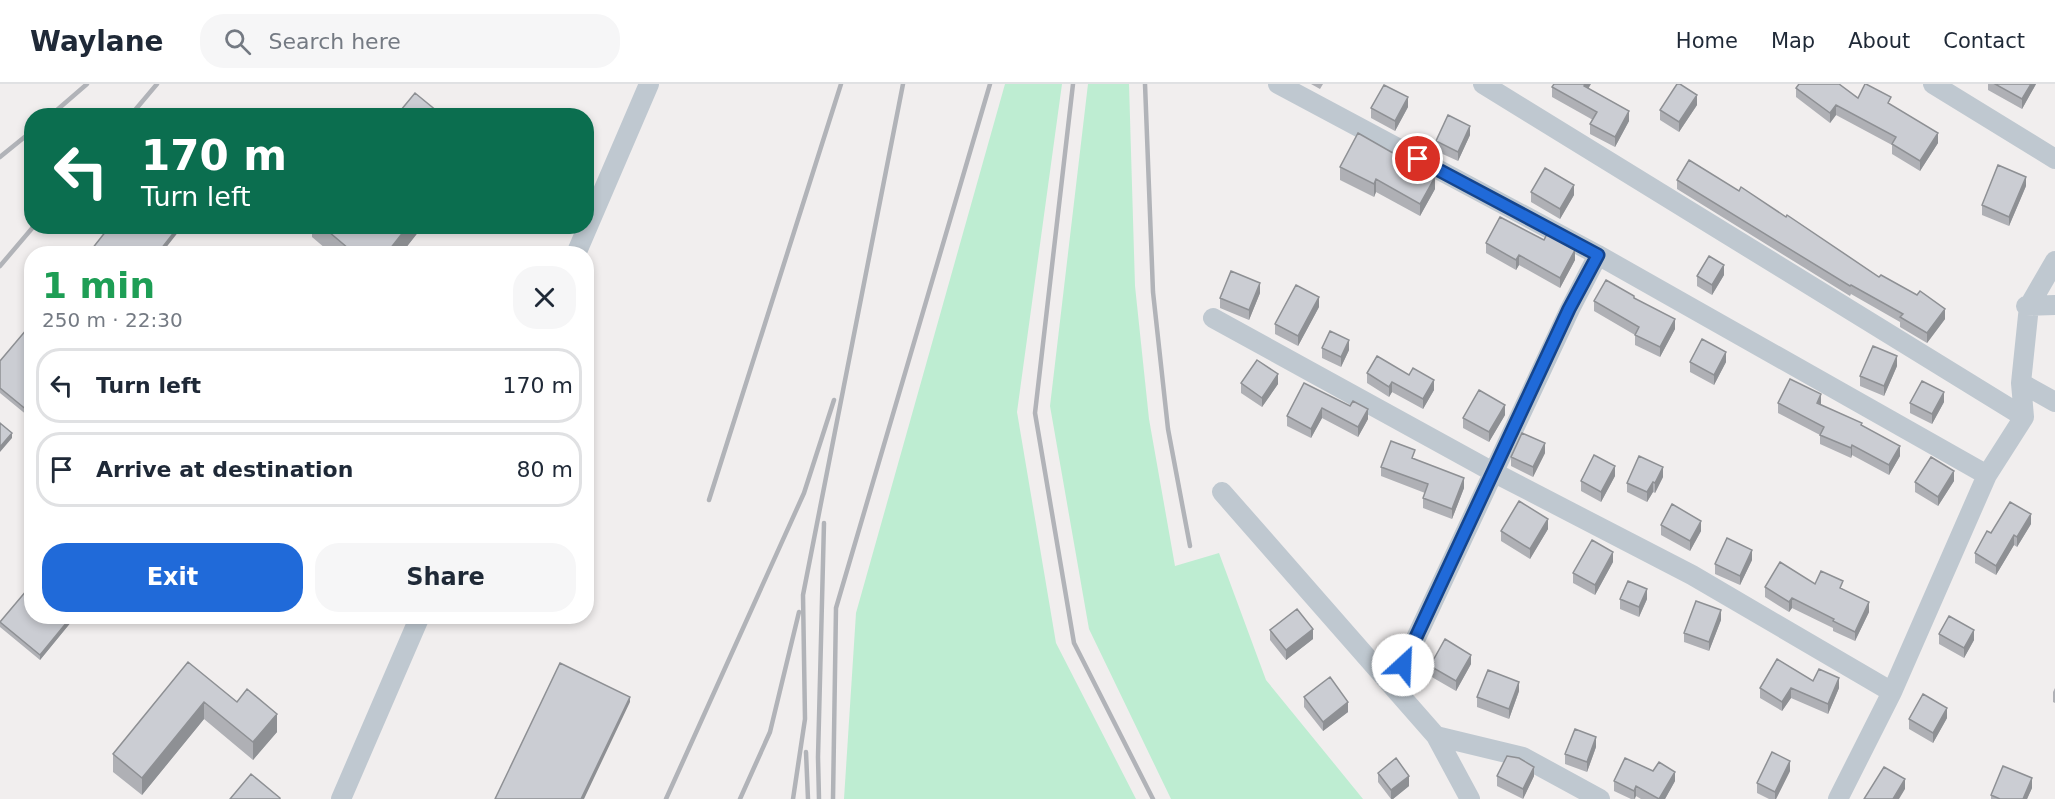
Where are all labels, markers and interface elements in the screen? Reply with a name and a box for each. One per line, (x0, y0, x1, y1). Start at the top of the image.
search box (200, 14, 620, 68)
text: Waylane (30, 25, 164, 58)
icon: search (221, 25, 254, 58)
text: Search here (269, 29, 401, 54)
text: Home (1676, 29, 1738, 53)
text: Map (1771, 29, 1815, 53)
text: About (1848, 29, 1910, 53)
text: Contact (1943, 29, 2025, 53)
text: 170 m (141, 131, 287, 180)
icon: left (42, 132, 120, 210)
pin (1392, 133, 1443, 184)
icon: arrive (1401, 142, 1434, 175)
text: Turn left (141, 181, 251, 212)
text: 1 min (42, 265, 155, 306)
button: close (513, 266, 576, 329)
text: 250 m · 22:30 (42, 308, 183, 332)
icon: left (45, 369, 78, 402)
text: Turn left (96, 373, 201, 398)
text: 170 m (503, 373, 573, 398)
icon: arrive (45, 453, 78, 486)
text: Arrive at destination (96, 457, 353, 482)
text: 80 m (517, 457, 573, 482)
button: Exit (42, 543, 303, 612)
button: Share (315, 543, 576, 612)
position arrow (1371, 633, 1435, 697)

